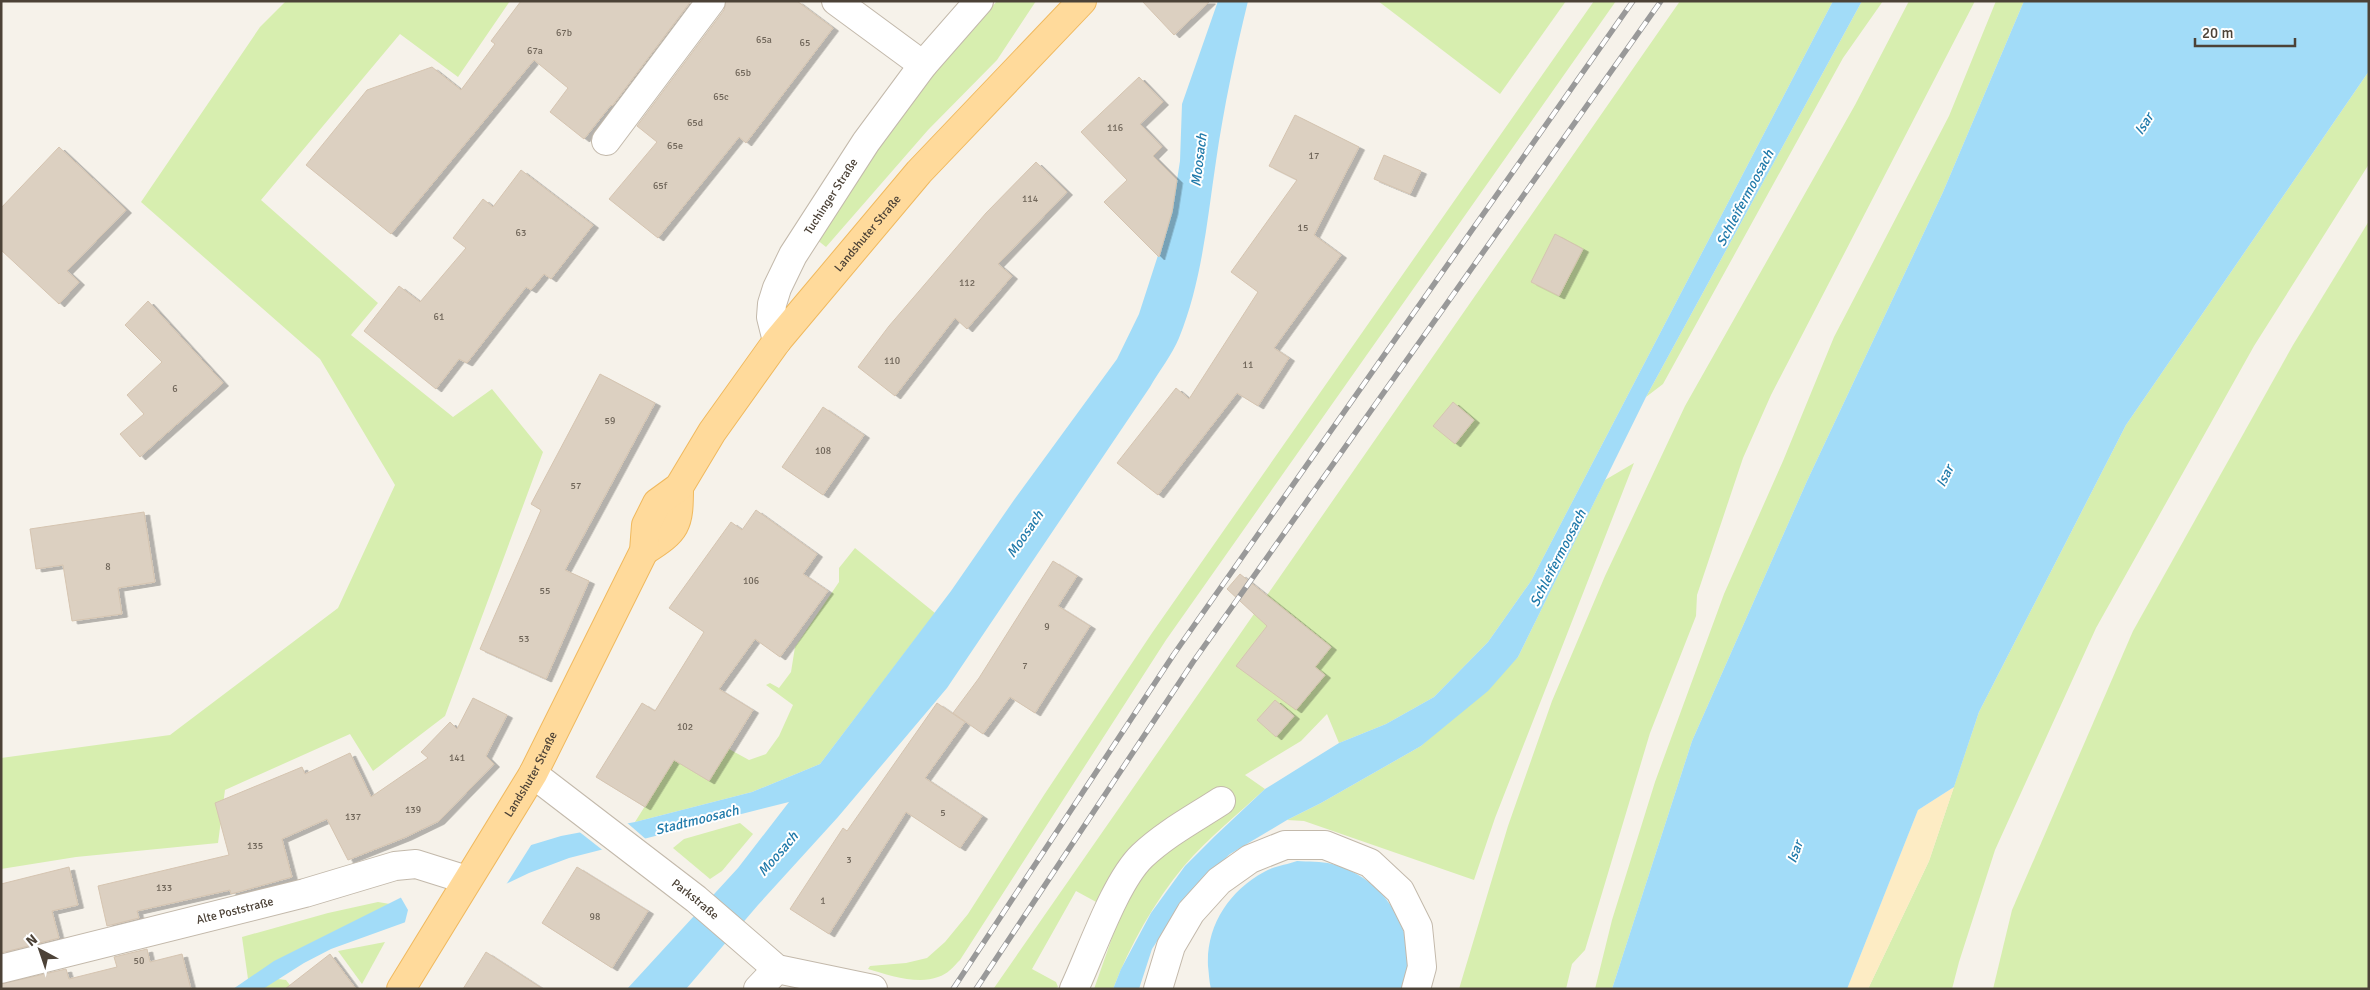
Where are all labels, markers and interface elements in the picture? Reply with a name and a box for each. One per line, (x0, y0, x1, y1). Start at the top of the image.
scale bar (2195, 15, 2295, 47)
text: 20 m (2202, 24, 2233, 42)
house number: 67b (556, 27, 572, 39)
house number: 65a (756, 34, 772, 46)
house number: 65 (800, 37, 810, 49)
house number: 67a (527, 45, 543, 57)
house number: 65b (735, 67, 751, 79)
house number: 65c (713, 91, 729, 103)
water label: Isar (2131, 108, 2158, 138)
house number: 65d (687, 117, 703, 129)
house number: 116 (1107, 122, 1123, 134)
water label: Moosach (1187, 132, 1211, 187)
house number: 65e (667, 140, 683, 152)
water label: Schleifermoosach (1712, 147, 1778, 249)
house number: 17 (1309, 150, 1319, 162)
street label: Tuchinger Straße (801, 155, 861, 237)
house number: 65f (653, 180, 668, 192)
street label: Landshuter Straße (831, 192, 904, 275)
house number: 114 (1022, 193, 1039, 205)
house number: 15 (1298, 222, 1308, 234)
house number: 63 (516, 227, 526, 239)
house number: 112 (959, 277, 975, 289)
house number: 61 (434, 311, 444, 323)
house number: 110 (884, 355, 900, 367)
house number: 11 (1243, 359, 1253, 371)
house number: 6 (172, 383, 178, 395)
house number: 59 (605, 415, 615, 427)
house number: 108 (815, 445, 831, 457)
water label: Isar (1933, 461, 1958, 490)
house number: 57 (571, 480, 581, 492)
water label: Schleifermoosach (1526, 506, 1590, 609)
water label: Moosach (1003, 507, 1047, 561)
house number: 8 (105, 561, 111, 573)
house number: 106 (743, 575, 759, 587)
house number: 55 (540, 585, 550, 597)
house number: 9 (1044, 621, 1050, 633)
house number: 53 (519, 633, 529, 645)
house number: 7 (1022, 660, 1028, 672)
house number: 102 (677, 721, 693, 733)
street label: Landshuter Straße (501, 729, 560, 820)
house number: 141 (449, 752, 465, 764)
water label: Stadtmoosach (654, 801, 741, 839)
house number: 139 (405, 804, 421, 816)
house number: 5 (940, 807, 946, 819)
house number: 137 (345, 811, 361, 823)
water label: Moosach (754, 828, 802, 880)
water label: Isar (1783, 837, 1807, 865)
house number: 135 (247, 840, 263, 852)
house number: 3 (846, 854, 852, 866)
street label: Parkstraße (669, 876, 722, 923)
house number: 133 (156, 882, 172, 894)
street label: Alte Poststraße (195, 894, 275, 927)
house number: 1 (820, 895, 826, 907)
house number: 98 (590, 911, 600, 923)
north arrow (15, 925, 65, 975)
text: N (23, 931, 41, 950)
house number: 50 (134, 955, 144, 967)

